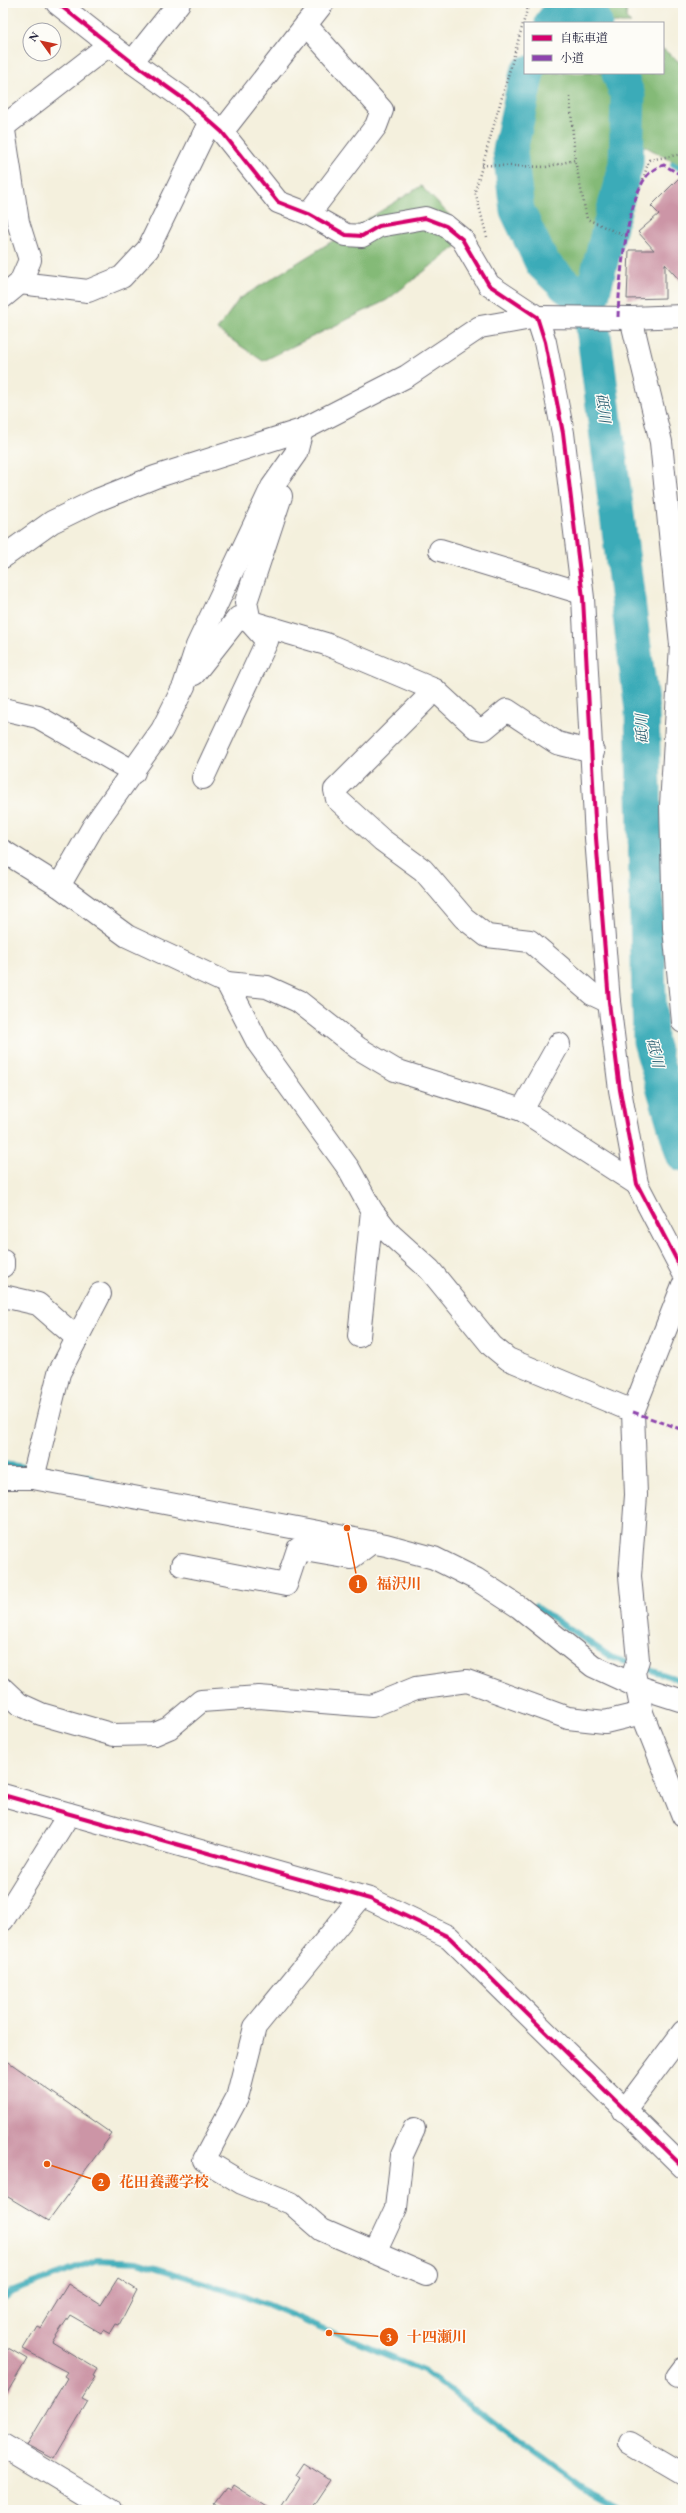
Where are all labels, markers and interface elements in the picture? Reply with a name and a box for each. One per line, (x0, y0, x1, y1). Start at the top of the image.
north arrow (22, 22, 62, 62)
legend (524, 22, 664, 74)
text: N (25, 29, 42, 44)
text: 自転車道 (560, 30, 608, 46)
text: 小道 (560, 50, 584, 66)
water label: 砥川 (592, 392, 615, 426)
water label: 砥川 (631, 712, 652, 744)
water label: 砥川 (643, 1036, 669, 1072)
callout: 福沢川 (348, 1570, 429, 1597)
text: 福沢川 (376, 1574, 422, 1593)
text: 1 (355, 1576, 361, 1592)
callout: 花田養護学校 (91, 2168, 217, 2195)
text: 花田養護学校 (119, 2172, 209, 2191)
text: 2 (98, 2174, 105, 2190)
callout: 十四瀬川 (379, 2324, 475, 2351)
text: 十四瀬川 (407, 2327, 467, 2346)
text: 3 (386, 2329, 392, 2345)

